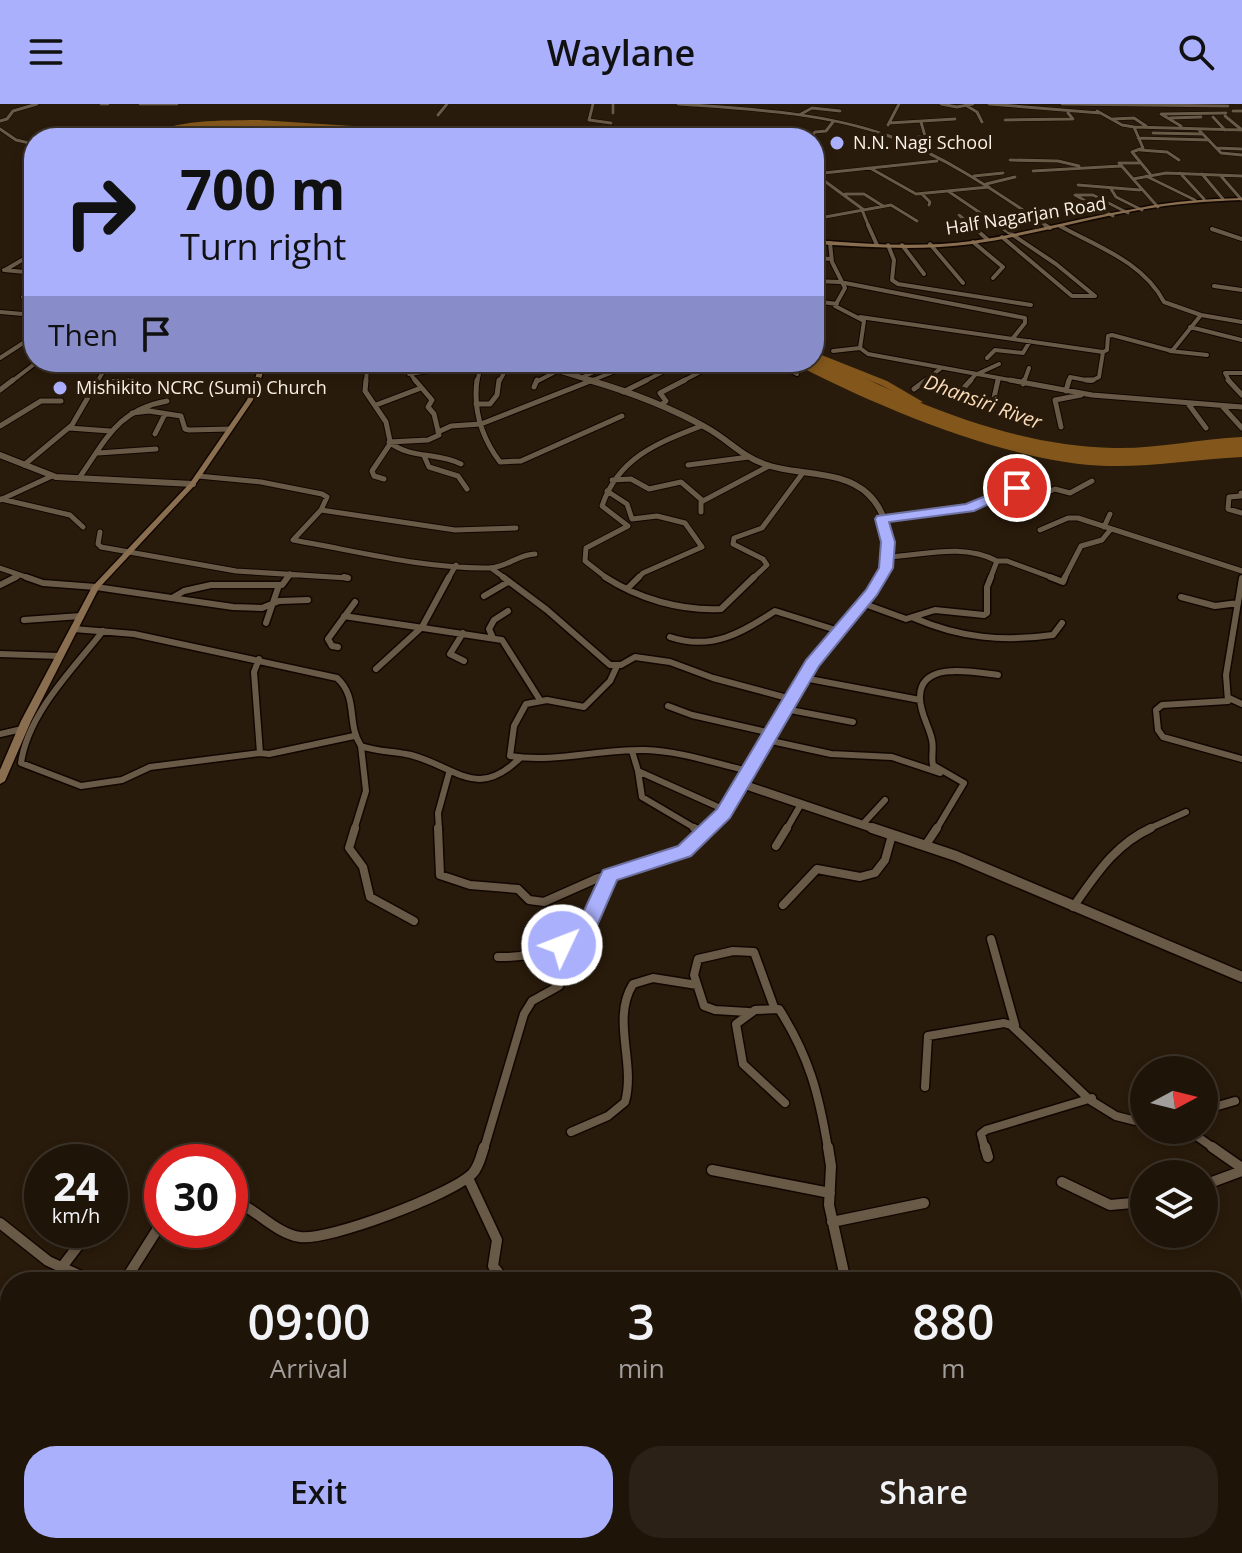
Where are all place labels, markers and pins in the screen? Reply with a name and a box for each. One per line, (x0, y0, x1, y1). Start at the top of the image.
place label: N.N. Nagi School (853, 130, 993, 154)
marker: N.N. Nagi School (828, 134, 846, 152)
place label: Mishikito NCRC (Sumi) Church (76, 375, 327, 399)
marker: Mishikito NCRC (Sumi) Church (51, 379, 69, 397)
pin (983, 454, 1051, 522)

